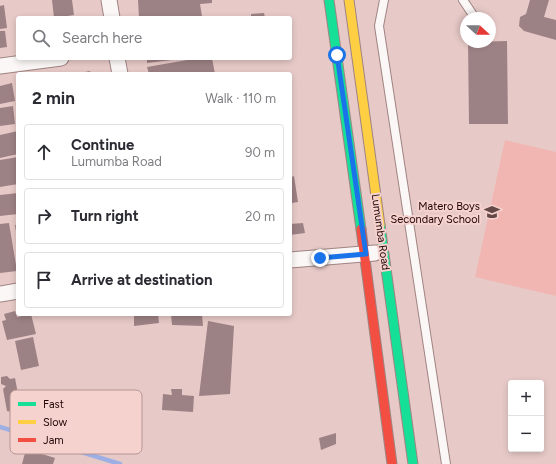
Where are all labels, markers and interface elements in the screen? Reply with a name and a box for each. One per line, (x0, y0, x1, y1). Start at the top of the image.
north arrow (460, 12, 496, 48)
search box (16, 16, 292, 60)
icon: search (30, 27, 52, 49)
text: Search here (62, 29, 142, 47)
route start (328, 46, 346, 64)
text: 2 min (32, 88, 75, 108)
text: Walk · 110 m (205, 91, 276, 106)
text: Continue (71, 136, 134, 154)
icon: ahead (33, 141, 55, 163)
text: 90 m (245, 145, 275, 160)
text: Lumumba Road (71, 154, 162, 169)
street label: Lumumba Road (369, 193, 392, 271)
place label: Matero Boys Secondary School (390, 200, 480, 226)
school or university icon: Matero Boys Secondary School (483, 203, 501, 221)
icon: right (33, 205, 55, 227)
text: Turn right (71, 207, 139, 225)
text: 20 m (245, 209, 275, 224)
route end (311, 249, 329, 267)
icon: arrive (33, 269, 55, 291)
text: Arrive at destination (71, 271, 212, 289)
map controls (508, 380, 544, 452)
button: + (508, 380, 544, 416)
legend (10, 390, 142, 454)
text: Fast (43, 398, 64, 411)
text: Slow (43, 416, 67, 429)
button: − (508, 416, 544, 452)
text: Jam (43, 434, 64, 447)

